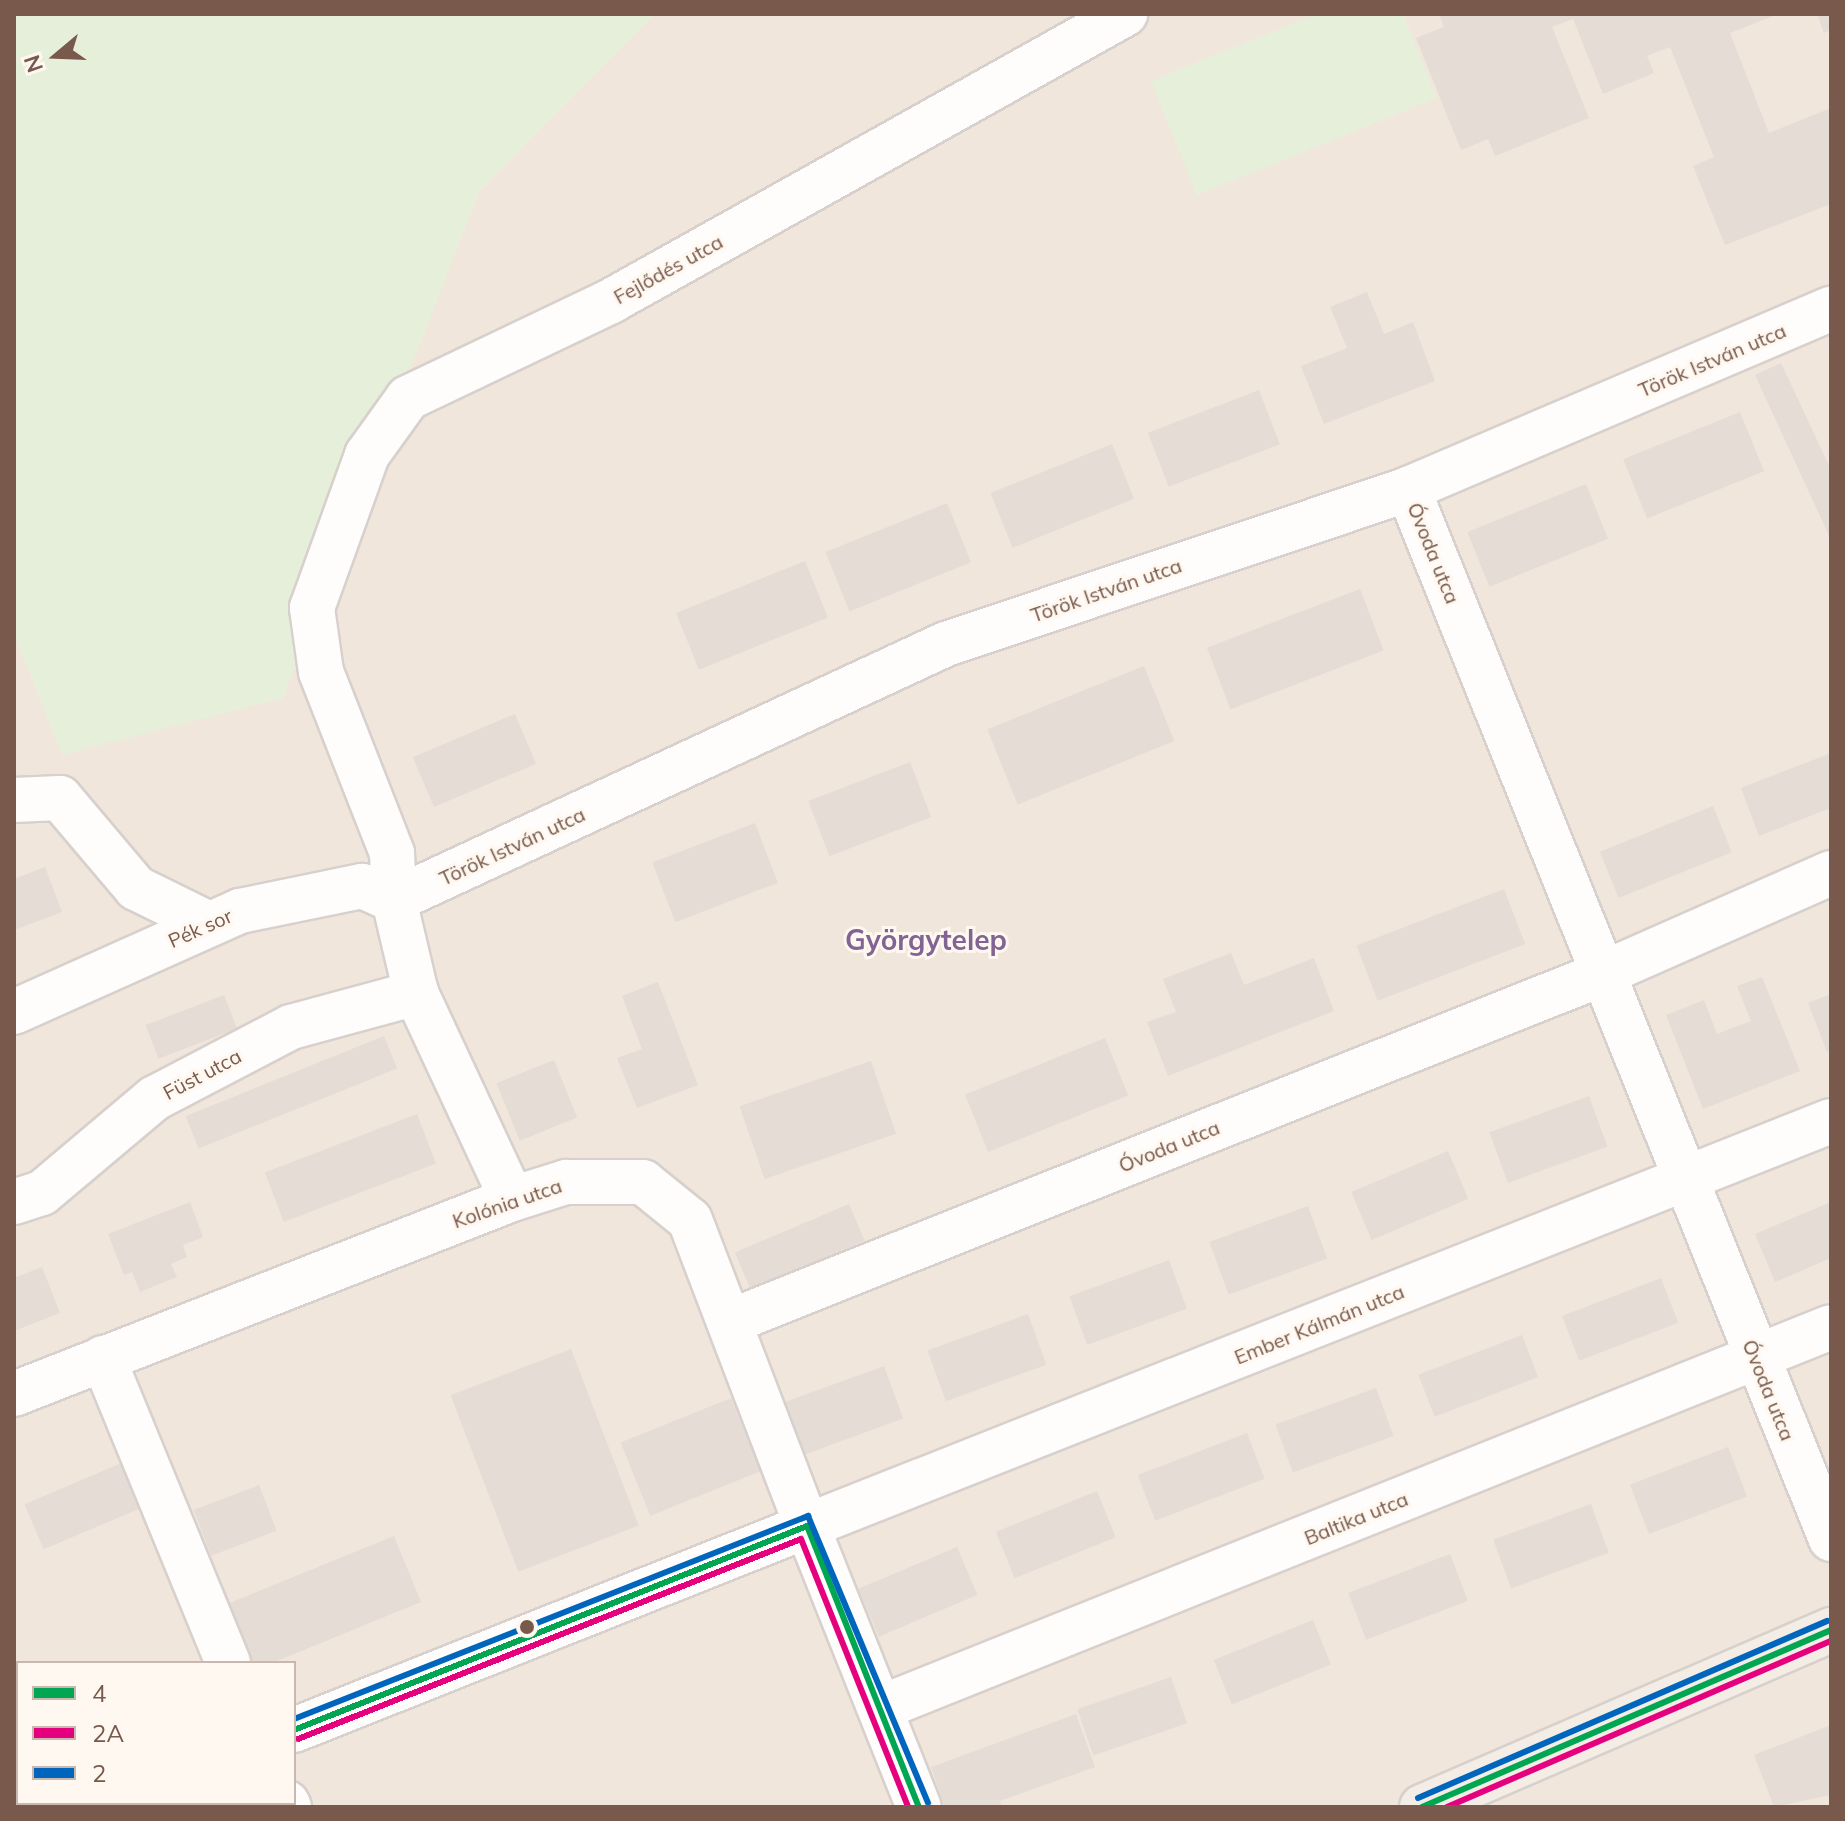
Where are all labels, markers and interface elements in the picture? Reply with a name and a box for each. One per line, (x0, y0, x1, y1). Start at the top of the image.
north arrow (16, 16, 96, 96)
text: N (17, 51, 49, 76)
street label: Fejlődés utca (609, 229, 727, 309)
street label: Török István utca (1635, 318, 1789, 402)
street label: Óvoda utca (1403, 499, 1465, 607)
street label: Török István utca (1027, 553, 1185, 627)
street label: Török István utca (435, 802, 589, 890)
street label: Pék sor (164, 903, 236, 953)
district label: Györgytelep (845, 923, 1007, 957)
street label: Füst utca (159, 1043, 245, 1105)
street label: Óvoda utca (1115, 1115, 1223, 1177)
street label: Kolónia utca (449, 1173, 565, 1233)
street label: Ember Kálmán utca (1231, 1279, 1407, 1369)
street label: Óvoda utca (1738, 1336, 1800, 1444)
street label: Baltika utca (1301, 1486, 1411, 1550)
unlabelled marker (519, 1619, 535, 1635)
legend (16, 1661, 296, 1805)
text: 4 (92, 1678, 106, 1708)
text: 2A (92, 1718, 124, 1748)
text: 2 (92, 1758, 106, 1788)

